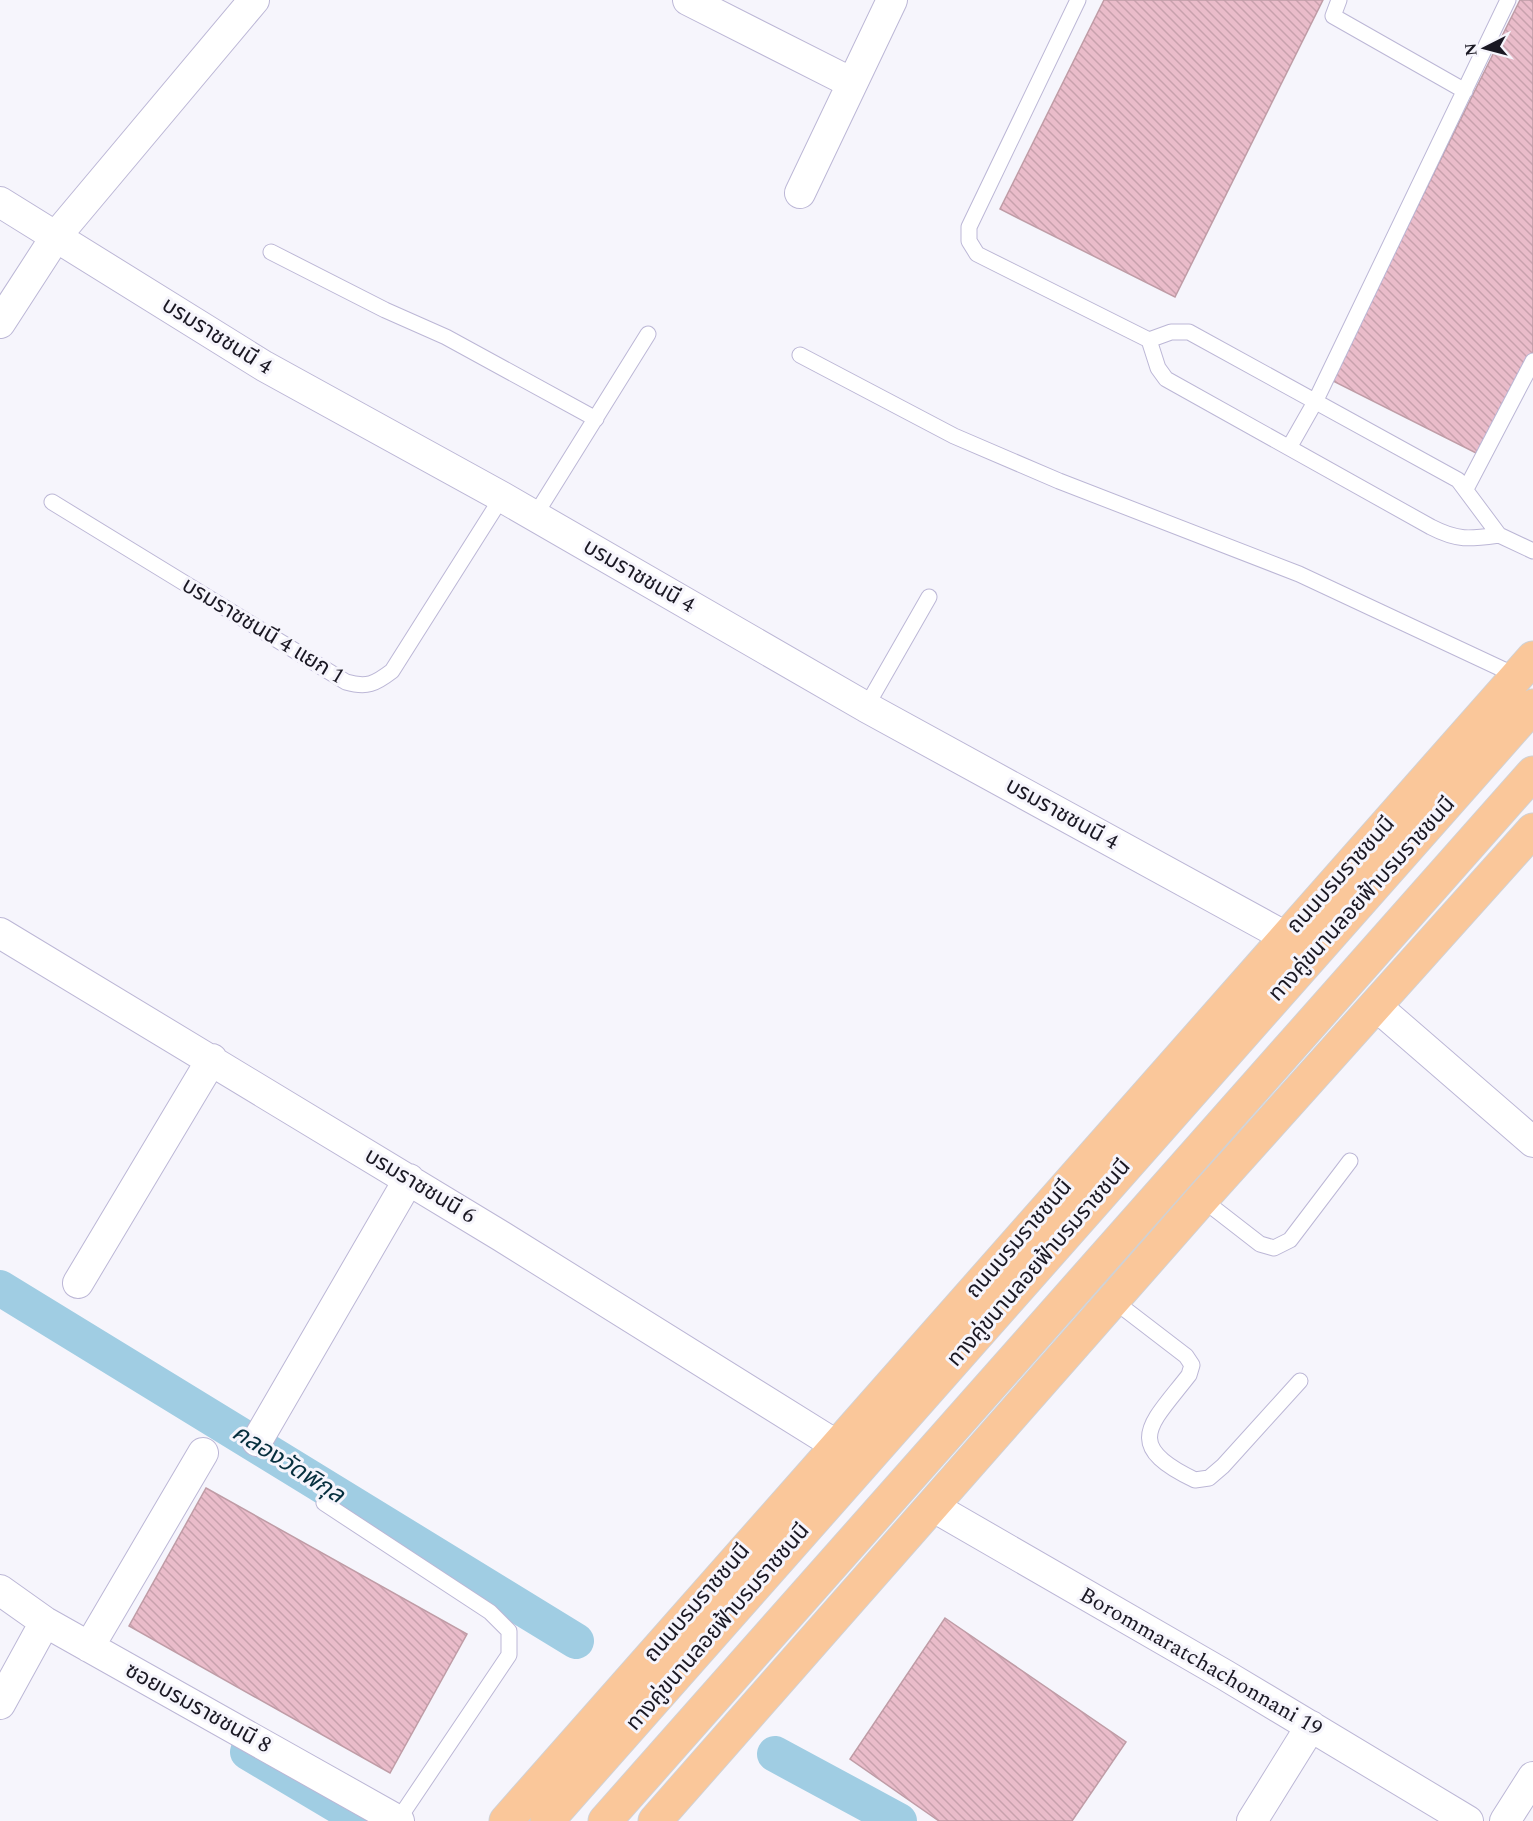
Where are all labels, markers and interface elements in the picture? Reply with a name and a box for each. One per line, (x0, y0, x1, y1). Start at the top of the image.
north arrow (1455, 18, 1515, 78)
text: N (1458, 42, 1484, 57)
street label: บรมราชชนนี 4 (155, 289, 279, 383)
street label: บรมราชชนนี 4 (577, 530, 701, 622)
street label: บรมราชชนนี 4 แยก 1 (175, 569, 351, 693)
street label: บรมราชชนนี 4 (999, 769, 1125, 859)
street label: ทางคู่ขนานลอยฟ้าบรมราชชนนี (1261, 789, 1463, 1009)
street label: ถนนบรมราชชนนี (1279, 809, 1403, 941)
street label: บรมราชชนนี 6 (358, 1140, 482, 1232)
street label: ทางคู่ขนานลอยฟ้าบรมราชชนนี (939, 1152, 1139, 1374)
street label: ถนนบรมราชชนนี (958, 1172, 1080, 1306)
water label: คลองวัดพิกุล (225, 1415, 352, 1513)
street label: ทางคู่ขนานลอยฟ้าบรมราชชนนี (618, 1516, 818, 1738)
street label: ถนนบรมราชชนนี (636, 1536, 758, 1670)
street label: Borommaratchachonnani 19 (1073, 1579, 1329, 1745)
street label: ซอยบรมราชชนนี 8 (119, 1654, 277, 1762)

